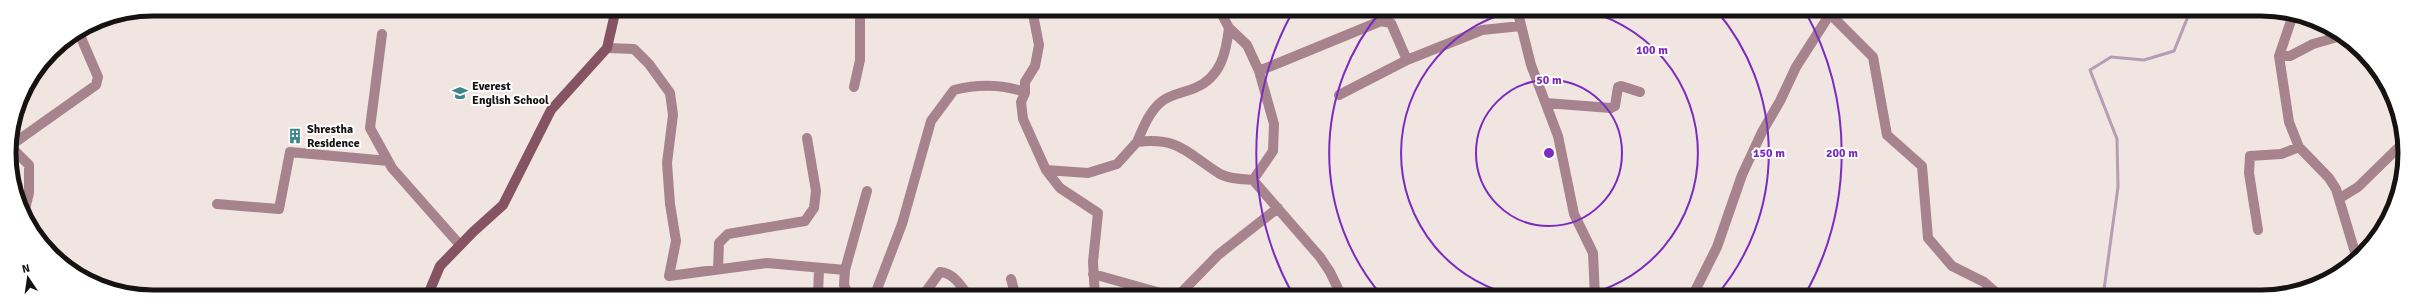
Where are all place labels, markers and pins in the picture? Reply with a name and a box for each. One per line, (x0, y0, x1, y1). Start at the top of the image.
place label: Everest English School (472, 79, 549, 108)
school or university icon: Everest English School (451, 84, 469, 102)
place label: Shrestha Residence (307, 122, 360, 151)
building icon: Shrestha Residence (286, 127, 304, 145)
centre of rings (1542, 146, 1556, 160)

